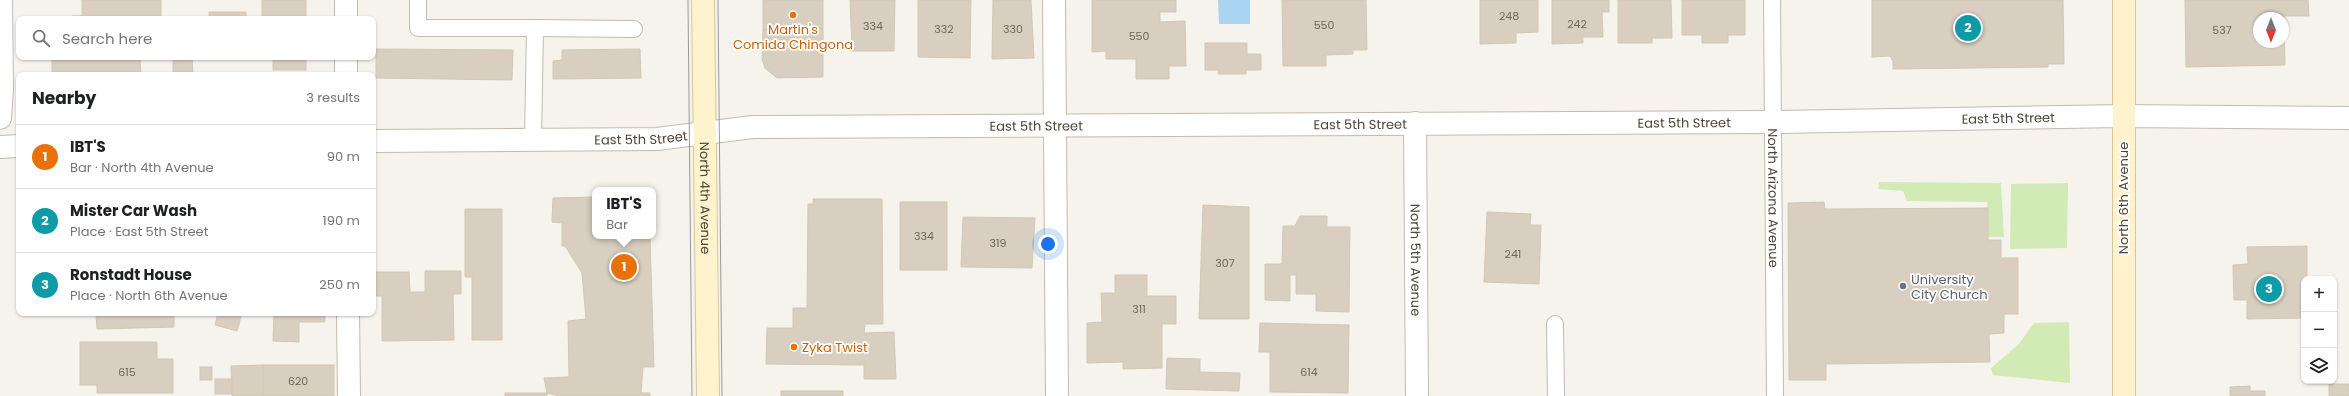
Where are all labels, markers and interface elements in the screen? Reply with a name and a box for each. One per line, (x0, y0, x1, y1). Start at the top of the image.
house number: 248 (1499, 8, 1519, 24)
marker: Martin's Comida Chingona (788, 10, 798, 20)
north arrow (2253, 12, 2289, 48)
pin: 2 (1955, 13, 1981, 43)
search box (16, 16, 376, 60)
house number: 242 (1567, 16, 1587, 32)
house number: 550 (1314, 17, 1334, 33)
house number: 334 (863, 18, 883, 34)
place label: Martin's Comida Chingona (733, 20, 853, 54)
house number: 332 (934, 21, 954, 37)
house number: 330 (1003, 21, 1023, 37)
house number: 537 (2212, 22, 2232, 38)
icon: search (30, 27, 52, 49)
text: Search here (62, 28, 152, 49)
house number: 550 (1129, 28, 1149, 44)
text: Nearby (32, 86, 96, 110)
text: 3 results (306, 88, 360, 107)
street label: East 5th Street (1961, 108, 2055, 128)
street label: East 5th Street (1638, 113, 1731, 132)
street label: East 5th Street (1314, 114, 1407, 134)
street label: East 5th Street (990, 116, 1083, 135)
street label: East 5th Street (594, 126, 689, 149)
street label: North Arizona Avenue (1763, 128, 1784, 268)
text: IBT'S (70, 136, 106, 157)
street label: North 4th Avenue (695, 142, 716, 254)
street label: North 6th Avenue (2114, 142, 2133, 254)
text: 1 (43, 147, 47, 166)
text: 90 m (327, 147, 360, 166)
text: Bar · North 4th Avenue (70, 158, 214, 177)
popup (592, 187, 656, 239)
text: IBT'S (606, 193, 642, 214)
text: Mister Car Wash (70, 200, 197, 221)
street label: North 5th Avenue (1406, 204, 1426, 316)
text: 2 (41, 211, 49, 230)
text: 190 m (323, 211, 360, 230)
text: Bar (606, 215, 628, 234)
text: Place · East 5th Street (70, 222, 208, 241)
house number: 334 (914, 228, 934, 244)
your location (1038, 234, 1058, 254)
house number: 319 (990, 235, 1007, 251)
house number: 241 (1505, 246, 1521, 262)
pin: 1 (611, 252, 637, 282)
house number: 307 (1215, 255, 1235, 271)
text: Ronstadt House (70, 264, 192, 285)
place label: University City Church (1911, 270, 1988, 304)
pin: 3 (2256, 274, 2282, 304)
text: 3 (41, 275, 49, 294)
text: 250 m (319, 275, 360, 294)
map controls (2301, 276, 2337, 384)
button: + (2301, 276, 2337, 312)
marker: University City Church (1898, 281, 1908, 291)
text: Place · North 6th Avenue (70, 286, 228, 305)
house number: 311 (1132, 301, 1146, 317)
button: − (2301, 312, 2337, 348)
place label: Zyka Twist (802, 338, 868, 357)
marker: Zyka Twist (789, 342, 799, 352)
button: layers (2301, 348, 2337, 384)
house number: 615 (118, 364, 136, 380)
house number: 614 (1300, 364, 1318, 380)
house number: 620 (288, 373, 308, 389)

